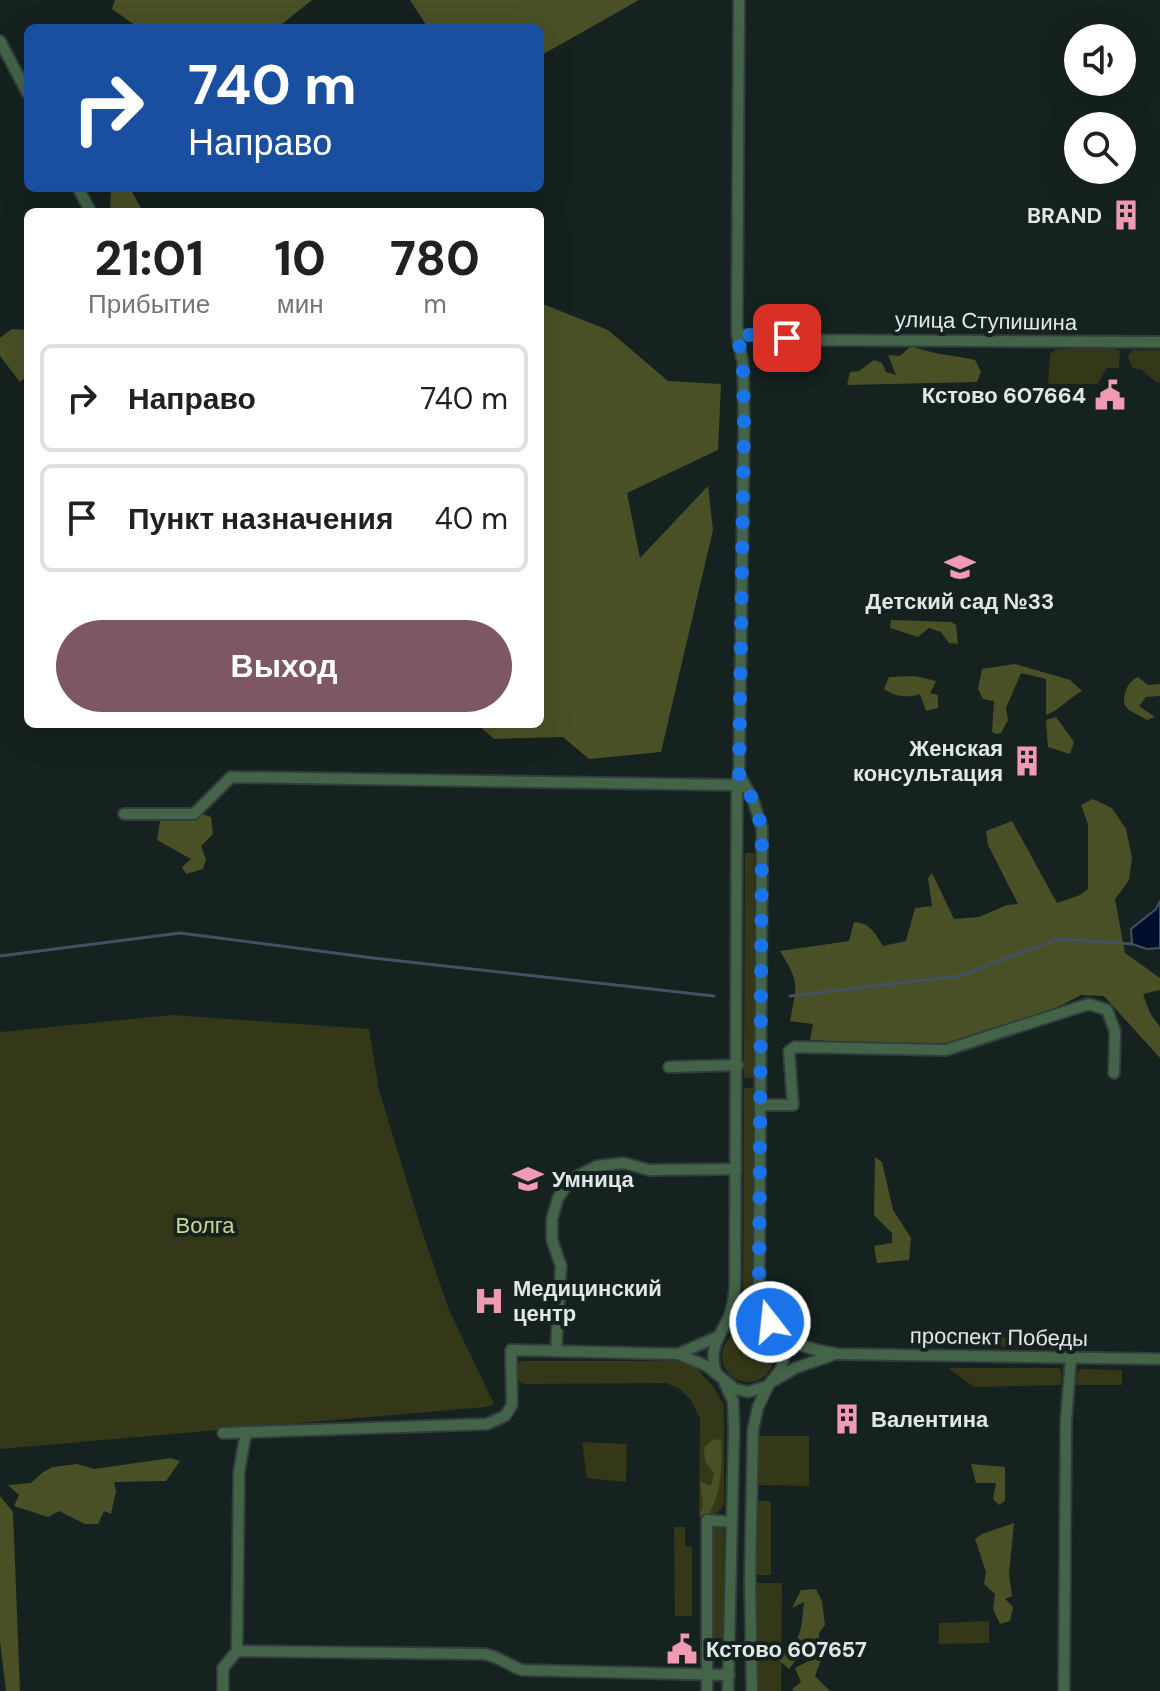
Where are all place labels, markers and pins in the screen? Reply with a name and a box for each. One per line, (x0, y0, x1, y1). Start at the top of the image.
building icon: BRAND (1109, 198, 1143, 232)
place label: BRAND (1027, 201, 1102, 230)
pin (753, 304, 821, 372)
public building icon: Кстово 607664 (1093, 378, 1127, 412)
place label: Кстово 607664 (922, 381, 1086, 410)
school or university icon: Детский сад №33 (943, 550, 977, 584)
place label: Детский сад №33 (866, 587, 1054, 616)
place label: Женская консультация (853, 734, 1003, 788)
building icon: Женская консультация (1010, 744, 1044, 778)
school or university icon: Умница (511, 1162, 545, 1196)
place label: Умница (552, 1165, 634, 1194)
place label: Медицинский центр (513, 1274, 662, 1328)
hospital icon: Медицинский центр (472, 1284, 506, 1318)
building icon: Валентина (830, 1402, 864, 1436)
place label: Валентина (871, 1405, 989, 1434)
public building icon: Кстово 607657 (665, 1632, 699, 1666)
place label: Кстово 607657 (706, 1635, 867, 1664)

